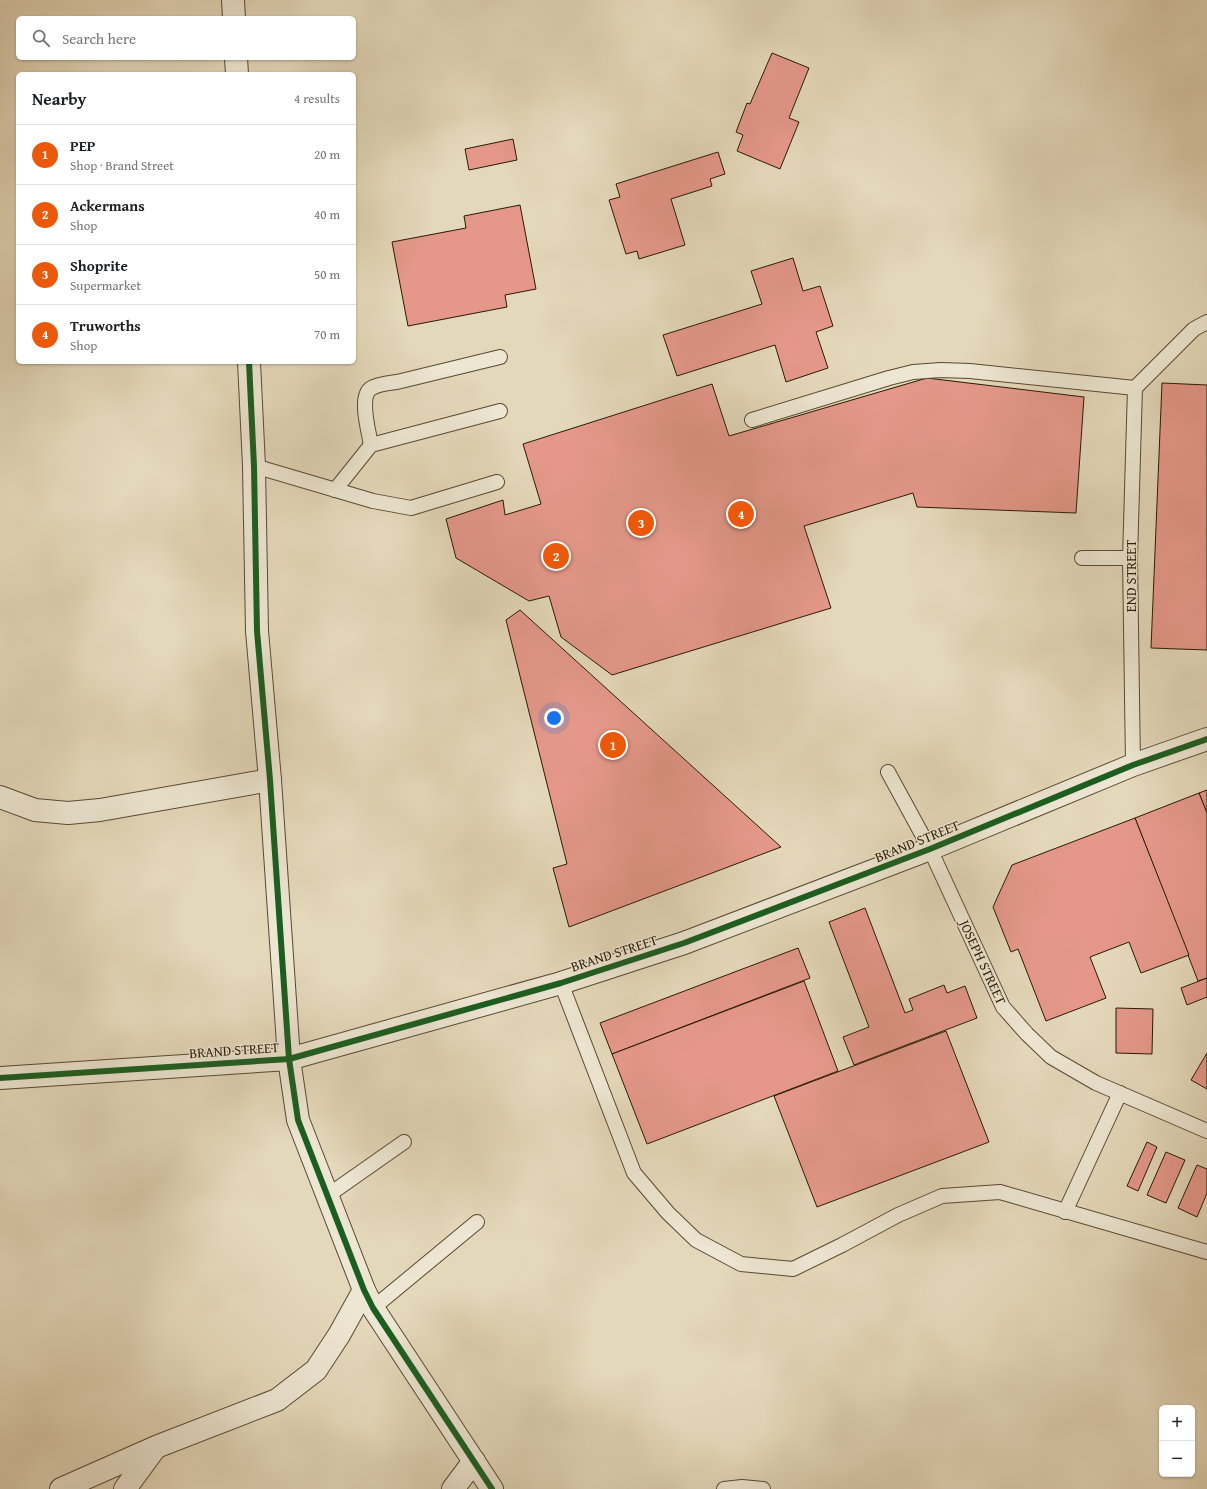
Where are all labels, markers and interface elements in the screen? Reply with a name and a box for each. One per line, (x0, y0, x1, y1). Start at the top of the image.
search box (16, 16, 356, 60)
icon: search (30, 27, 52, 49)
text: Search here (62, 28, 136, 49)
text: Nearby (32, 86, 86, 111)
text: 4 results (294, 89, 340, 108)
text: PEP (70, 135, 95, 156)
text: 1 (42, 145, 48, 164)
text: 20 m (314, 145, 340, 164)
text: Shop · Brand Street (70, 156, 174, 175)
text: Ackermans (70, 195, 145, 216)
text: 2 (42, 205, 48, 224)
text: 40 m (314, 205, 340, 224)
text: Shop (70, 216, 97, 235)
text: Shoprite (70, 255, 128, 276)
text: 3 (42, 265, 48, 284)
text: 50 m (314, 265, 340, 284)
text: Supermarket (70, 276, 141, 295)
text: Truworths (70, 315, 141, 336)
text: 4 (42, 325, 48, 344)
text: 70 m (314, 325, 340, 344)
text: Shop (70, 336, 97, 355)
pin: 4 (728, 499, 754, 529)
pin: 3 (628, 508, 654, 538)
street label: END STREET (1121, 540, 1141, 612)
pin: 2 (543, 541, 569, 571)
your location (544, 708, 564, 728)
pin: 1 (600, 730, 626, 760)
street label: BRAND STREET (872, 815, 963, 867)
street label: JOSEPH STREET (954, 914, 1011, 1008)
street label: BRAND STREET (568, 930, 660, 976)
street label: BRAND STREET (188, 1037, 280, 1063)
map controls (1159, 1405, 1195, 1477)
button: + (1159, 1405, 1195, 1441)
button: − (1159, 1441, 1195, 1477)

